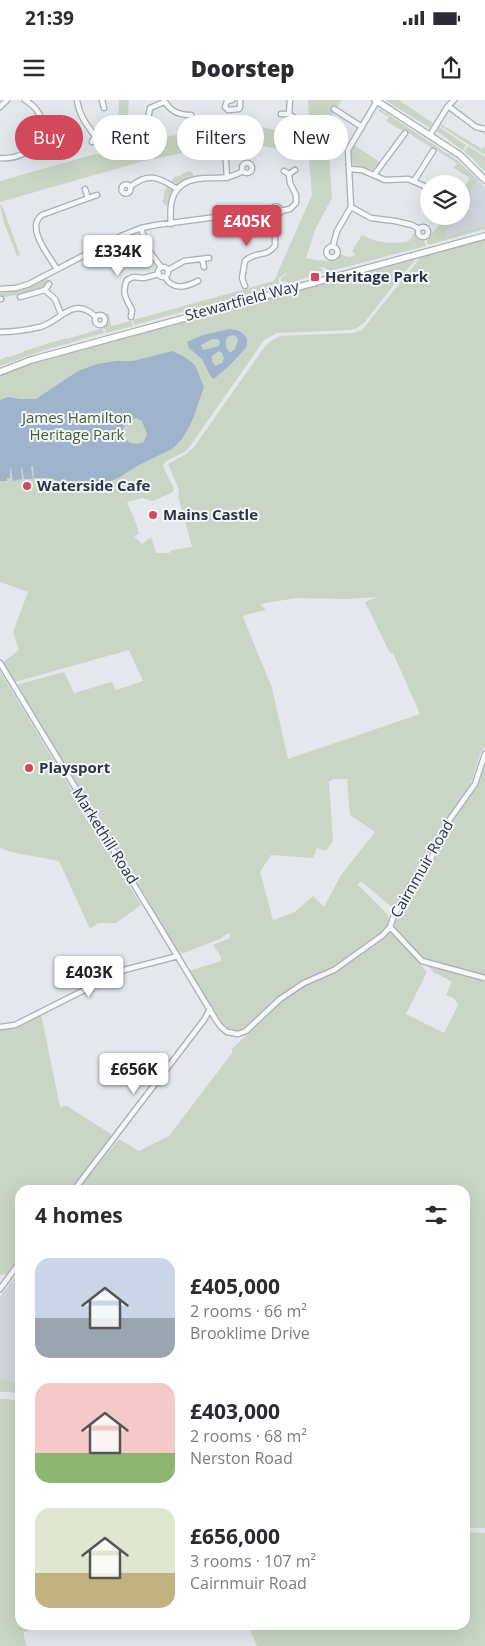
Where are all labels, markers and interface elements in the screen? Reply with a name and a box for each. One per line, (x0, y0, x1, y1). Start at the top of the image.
text: 21:39 (25, 5, 74, 31)
text: Doorstep (191, 53, 294, 83)
icon: menu (20, 54, 48, 82)
icon: share (437, 54, 465, 82)
chip: Buy (15, 115, 83, 160)
chip: Rent (93, 115, 167, 160)
chip: Filters (177, 115, 264, 160)
chip: New (274, 115, 348, 160)
map controls (420, 175, 470, 225)
button: layers (420, 175, 470, 225)
pin: £405K (212, 204, 282, 247)
text: £405K (223, 210, 271, 232)
pin: £334K (83, 234, 153, 277)
text: £334K (94, 240, 142, 262)
place label: Heritage Park (325, 266, 429, 286)
marker: Heritage Park (309, 271, 321, 283)
street label: Stewartfield Way (183, 275, 301, 325)
park label: James Hamilton Heritage Park (20, 407, 132, 444)
place label: Waterside Cafe (37, 475, 150, 495)
marker: Waterside Cafe (21, 480, 33, 492)
place label: Mains Castle (163, 504, 258, 524)
marker: Mains Castle (147, 509, 159, 521)
place label: Playsport (39, 757, 111, 777)
marker: Playsport (23, 762, 35, 774)
street label: Markethill Road (68, 784, 143, 887)
street label: Cairnmuir Road (385, 816, 457, 921)
pin: £403K (54, 956, 124, 998)
text: £403K (65, 961, 113, 983)
pin: £656K (99, 1052, 169, 1095)
text: £656K (110, 1058, 158, 1080)
text: 4 homes (35, 1201, 123, 1229)
icon: filters (422, 1201, 450, 1229)
text: £405,000 (190, 1272, 280, 1300)
icon: home (75, 1278, 135, 1338)
text: 2 rooms · 66 m² (190, 1300, 307, 1322)
text: Brooklime Drive (190, 1322, 310, 1344)
text: £403,000 (190, 1397, 280, 1425)
icon: home (75, 1403, 135, 1463)
text: 2 rooms · 68 m² (190, 1425, 307, 1447)
text: Nerston Road (190, 1447, 293, 1469)
text: £656,000 (190, 1522, 280, 1550)
icon: home (75, 1528, 135, 1588)
text: 3 rooms · 107 m² (190, 1550, 316, 1572)
text: Cairnmuir Road (190, 1572, 307, 1594)

